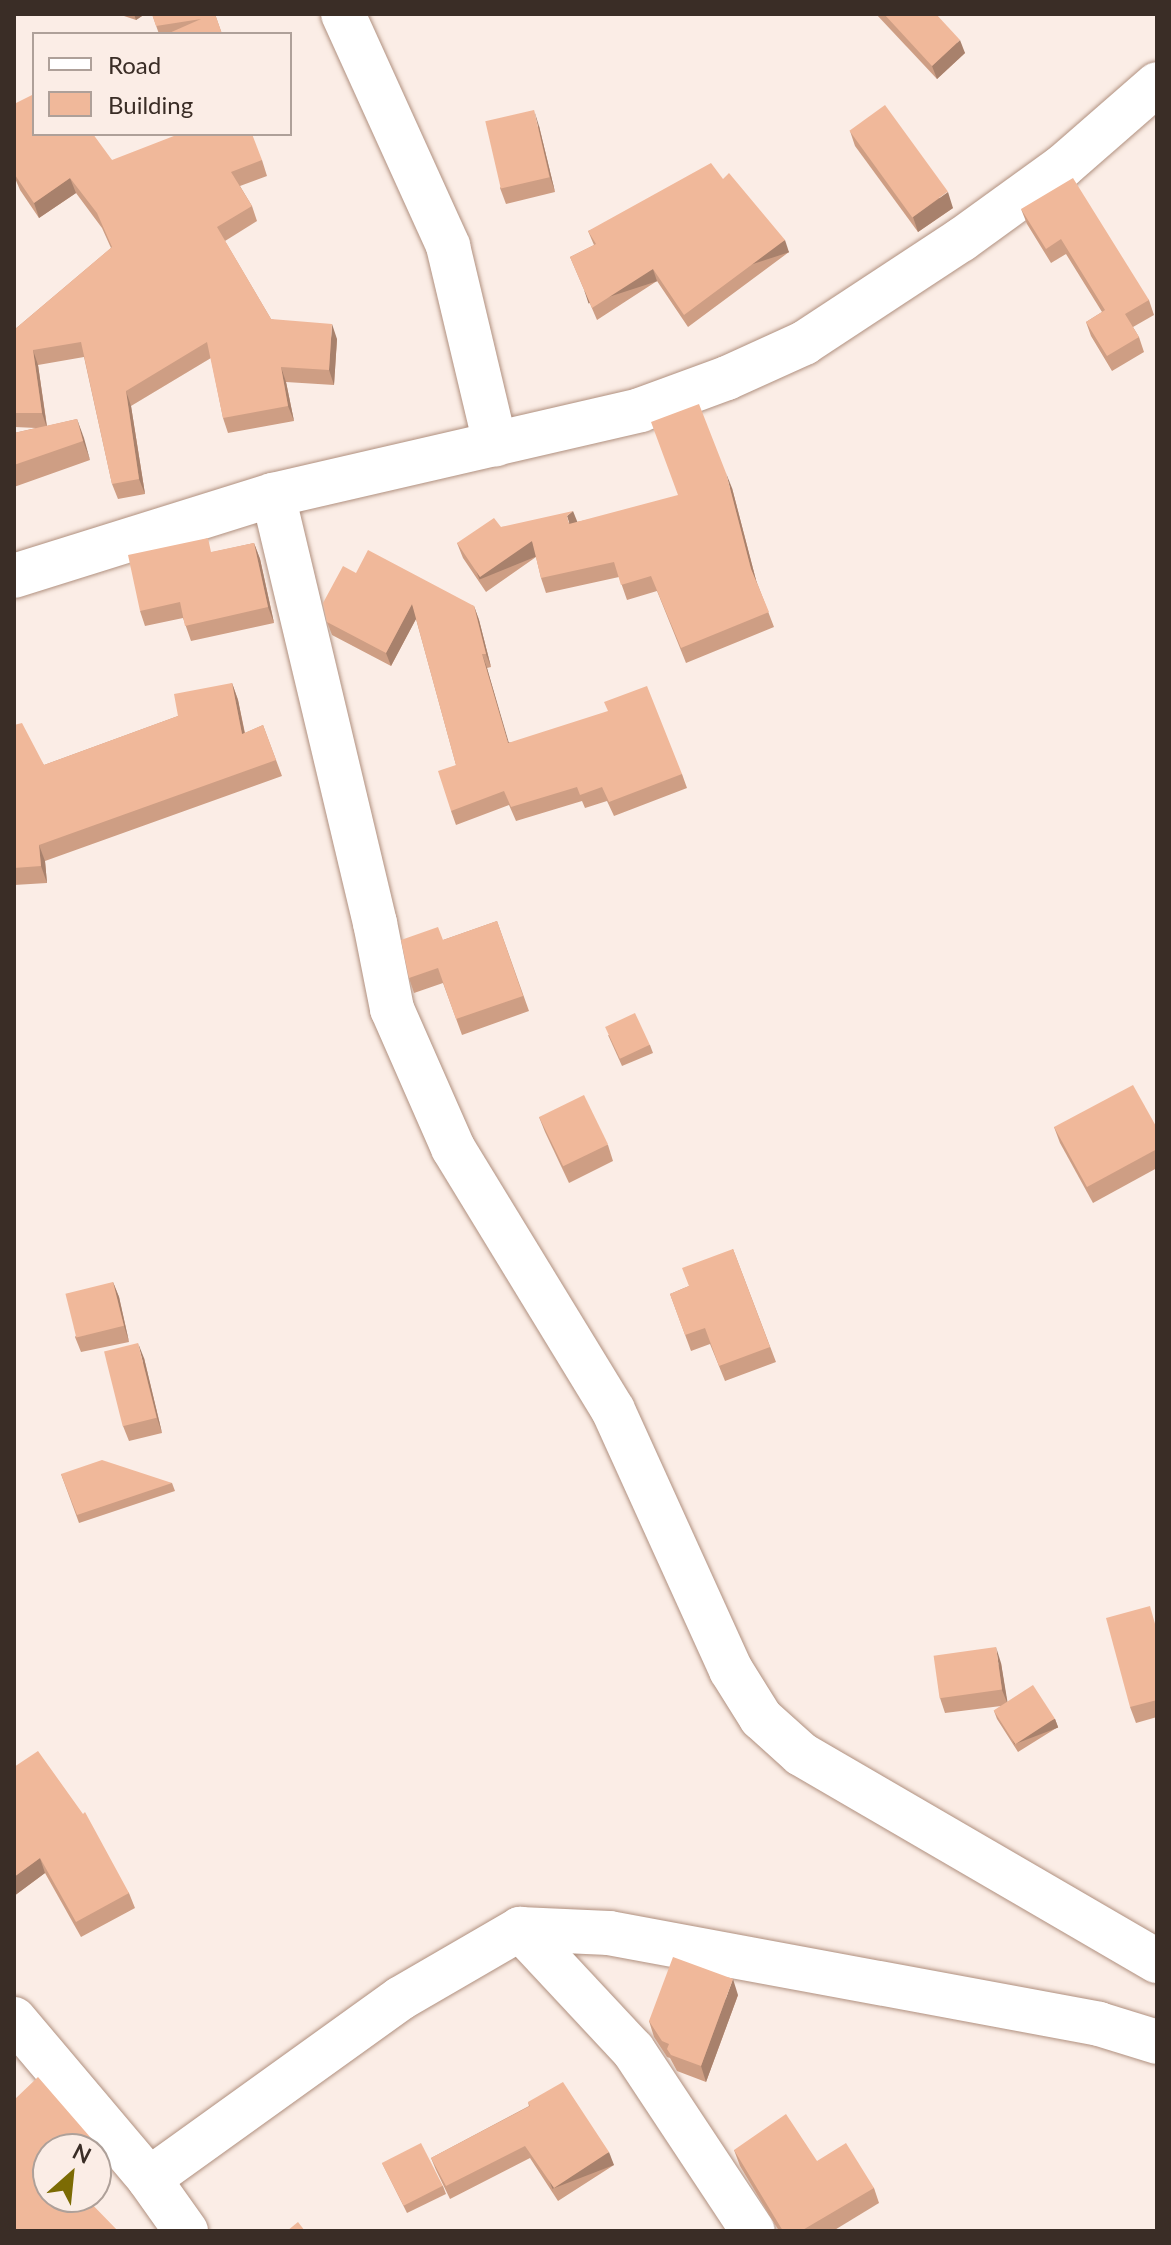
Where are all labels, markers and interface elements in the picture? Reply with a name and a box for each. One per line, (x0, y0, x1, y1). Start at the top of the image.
legend (32, 32, 292, 136)
text: Road (108, 50, 161, 79)
text: Building (108, 90, 193, 119)
north arrow (32, 2133, 112, 2213)
text: N (69, 2137, 96, 2169)

